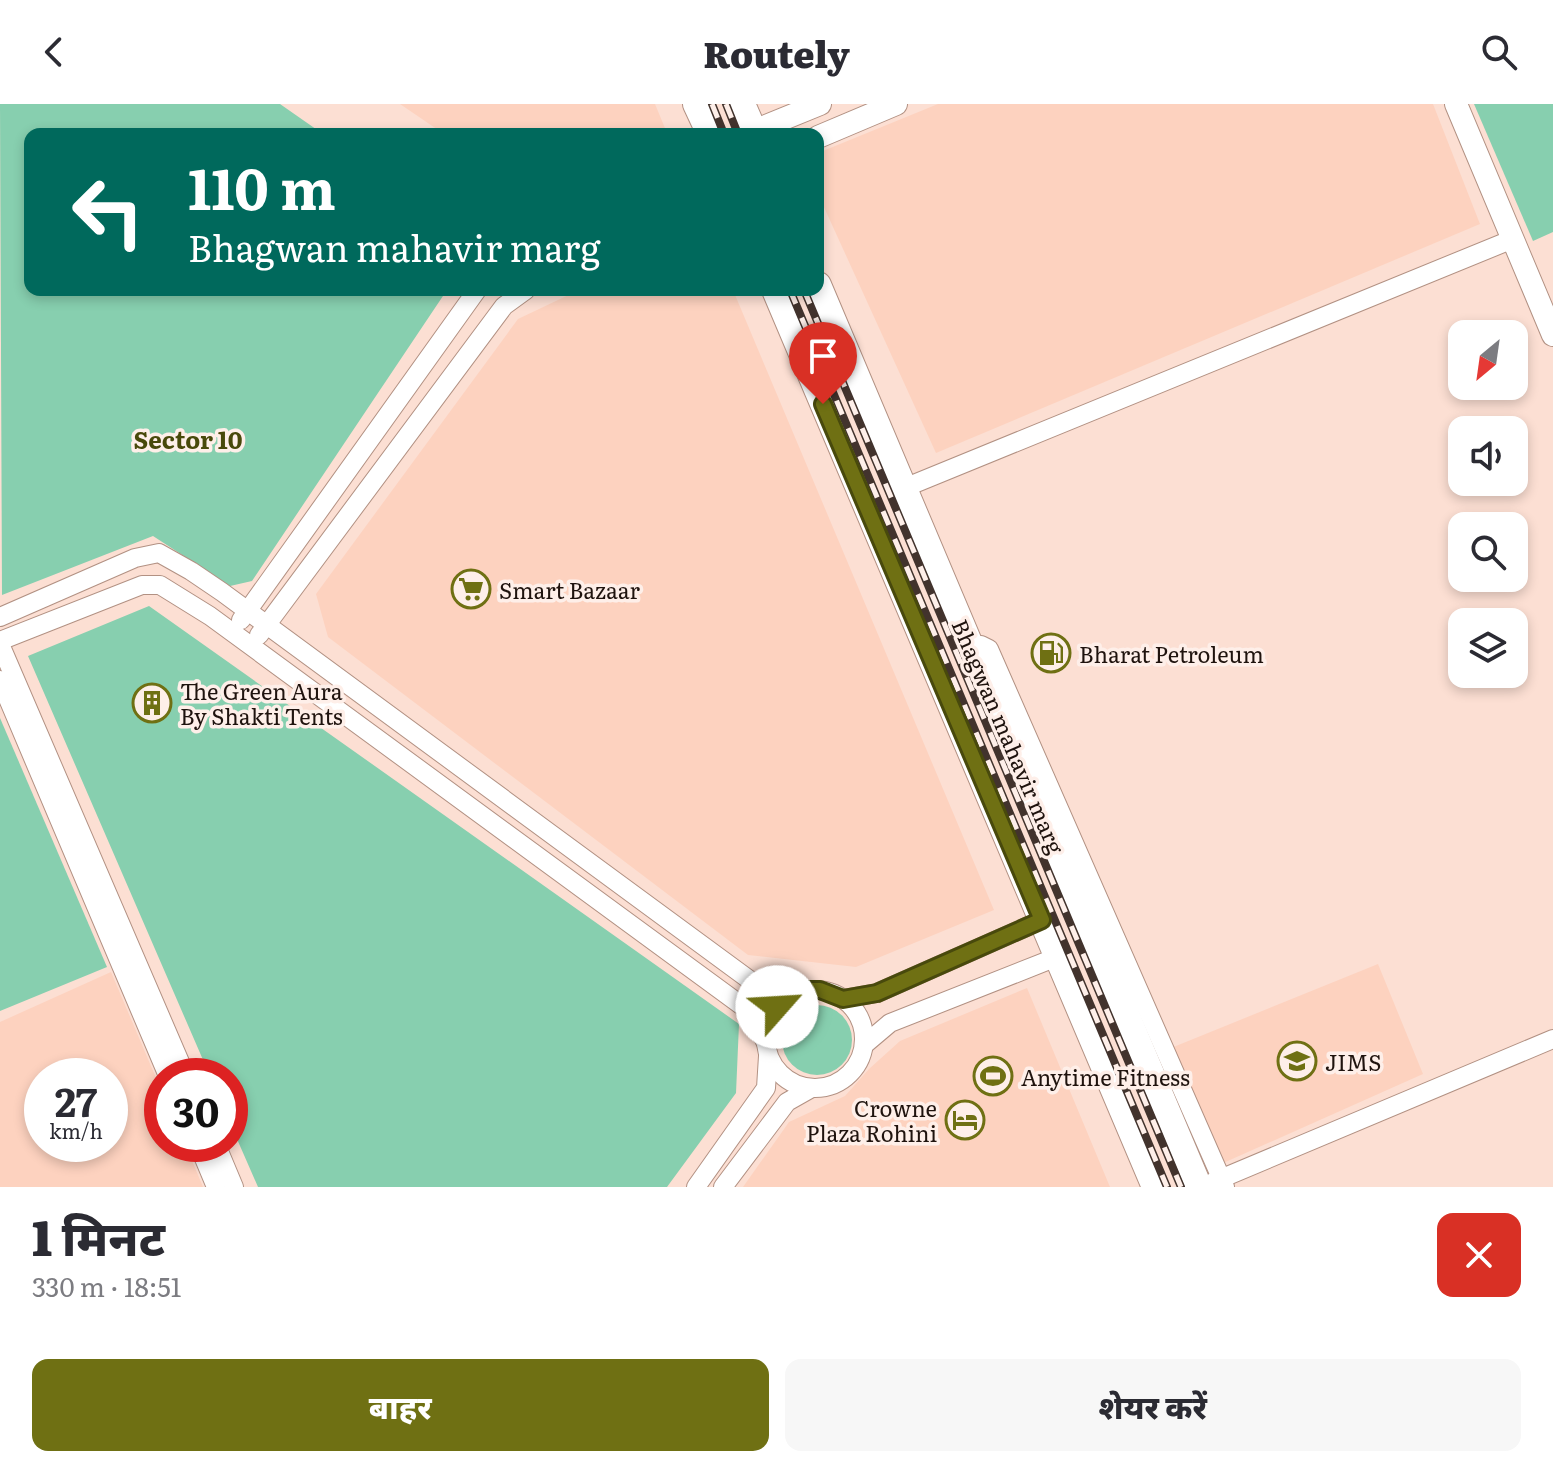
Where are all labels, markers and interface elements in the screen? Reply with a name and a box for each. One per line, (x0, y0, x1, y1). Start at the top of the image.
text: Routely (703, 26, 850, 79)
icon: back (32, 30, 76, 74)
icon: search (1477, 30, 1521, 74)
text: 110 m (188, 144, 336, 227)
icon: left (56, 160, 160, 264)
text: Bhagwan mahavir marg (188, 220, 601, 273)
north arrow (1448, 320, 1528, 400)
map controls (1448, 320, 1528, 688)
pin (789, 322, 857, 404)
icon: arrive (801, 334, 845, 378)
button: sound (1448, 416, 1528, 496)
district label: Sector 10 (134, 421, 243, 456)
button: search (1448, 512, 1528, 592)
supermarket icon: Smart Bazaar (450, 568, 492, 610)
place label: Smart Bazaar (499, 573, 640, 606)
button: layers (1448, 608, 1528, 688)
street label: Bhagwan mahavir marg (945, 614, 1074, 859)
fuel station icon: Bharat Petroleum (1030, 632, 1072, 674)
place label: Bharat Petroleum (1079, 637, 1264, 670)
place label: The Green Aura By Shakti Tents (180, 674, 343, 732)
building icon: The Green Aura By Shakti Tents (131, 682, 173, 724)
position arrow (735, 965, 819, 1049)
school or university icon: JIMS (1276, 1040, 1318, 1082)
place label: JIMS (1325, 1045, 1381, 1078)
sports icon: Anytime Fitness (972, 1055, 1014, 1097)
speed limit sign: 30 (144, 1058, 248, 1162)
place label: Anytime Fitness (1021, 1060, 1190, 1093)
text: 27 (55, 1070, 97, 1129)
place label: Crowne Plaza Rohini (806, 1091, 937, 1149)
hotel icon: Crowne Plaza Rohini (944, 1099, 986, 1141)
text: km/h (49, 1115, 103, 1145)
text: 1 मिनट (32, 1200, 165, 1271)
button: close (1437, 1213, 1521, 1297)
text: 330 m · 18:51 (32, 1266, 181, 1305)
button: बाहर (32, 1359, 769, 1451)
button: शेयर करें (785, 1359, 1521, 1451)

